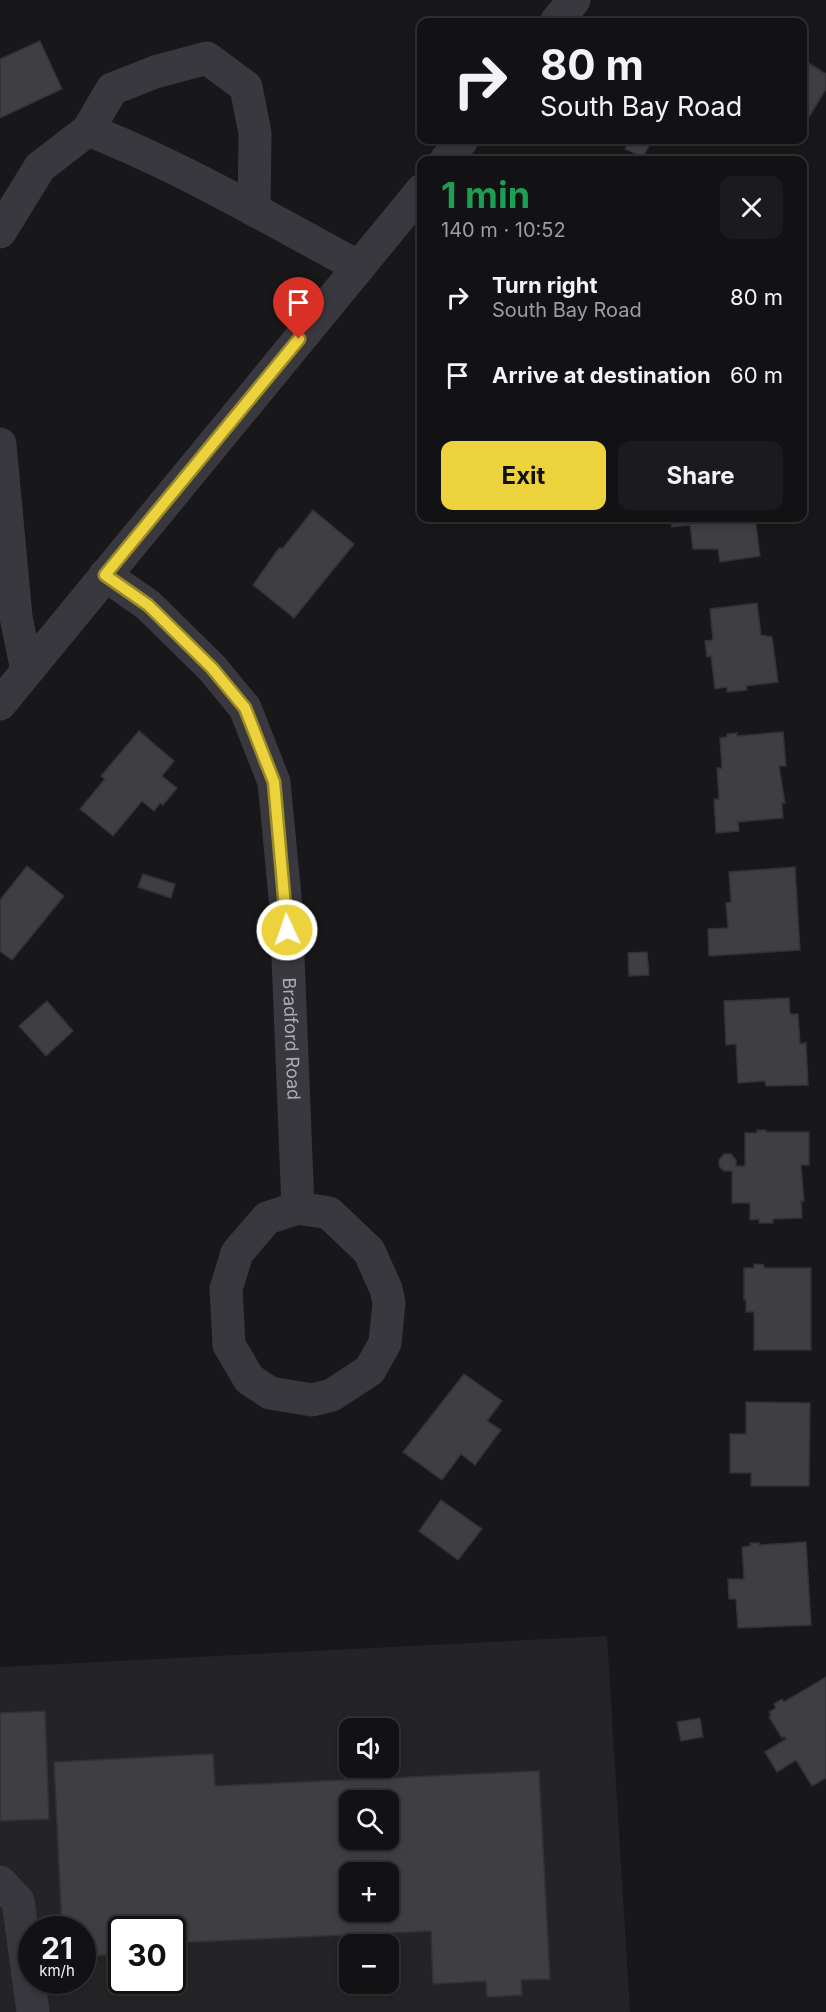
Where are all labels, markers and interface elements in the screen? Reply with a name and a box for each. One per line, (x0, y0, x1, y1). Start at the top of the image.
text: 80 m (540, 39, 644, 90)
icon: right (441, 42, 519, 120)
text: South Bay Road (540, 90, 742, 123)
text: 1 min (441, 173, 530, 217)
button: close (720, 176, 783, 239)
text: 140 m · 10:52 (441, 218, 566, 242)
text: Turn right (492, 272, 598, 298)
pin (273, 277, 324, 339)
icon: right (441, 281, 474, 314)
text: 80 m (730, 284, 783, 310)
icon: arrive (282, 286, 315, 319)
text: South Bay Road (492, 298, 642, 322)
icon: arrive (441, 359, 474, 392)
text: Arrive at destination (492, 362, 711, 388)
text: 60 m (730, 362, 783, 388)
button: Exit (441, 441, 606, 510)
button: Share (618, 441, 783, 510)
position arrow (255, 898, 319, 962)
street label: Bradford Road (279, 977, 305, 1100)
map controls (339, 1718, 399, 1994)
button: sound (339, 1718, 399, 1778)
button: search (339, 1790, 399, 1850)
button: + (339, 1862, 399, 1922)
speed limit sign: 30 (108, 1916, 186, 1994)
text: 21 (41, 1930, 73, 1966)
button: − (339, 1934, 399, 1994)
text: km/h (39, 1961, 75, 1980)

